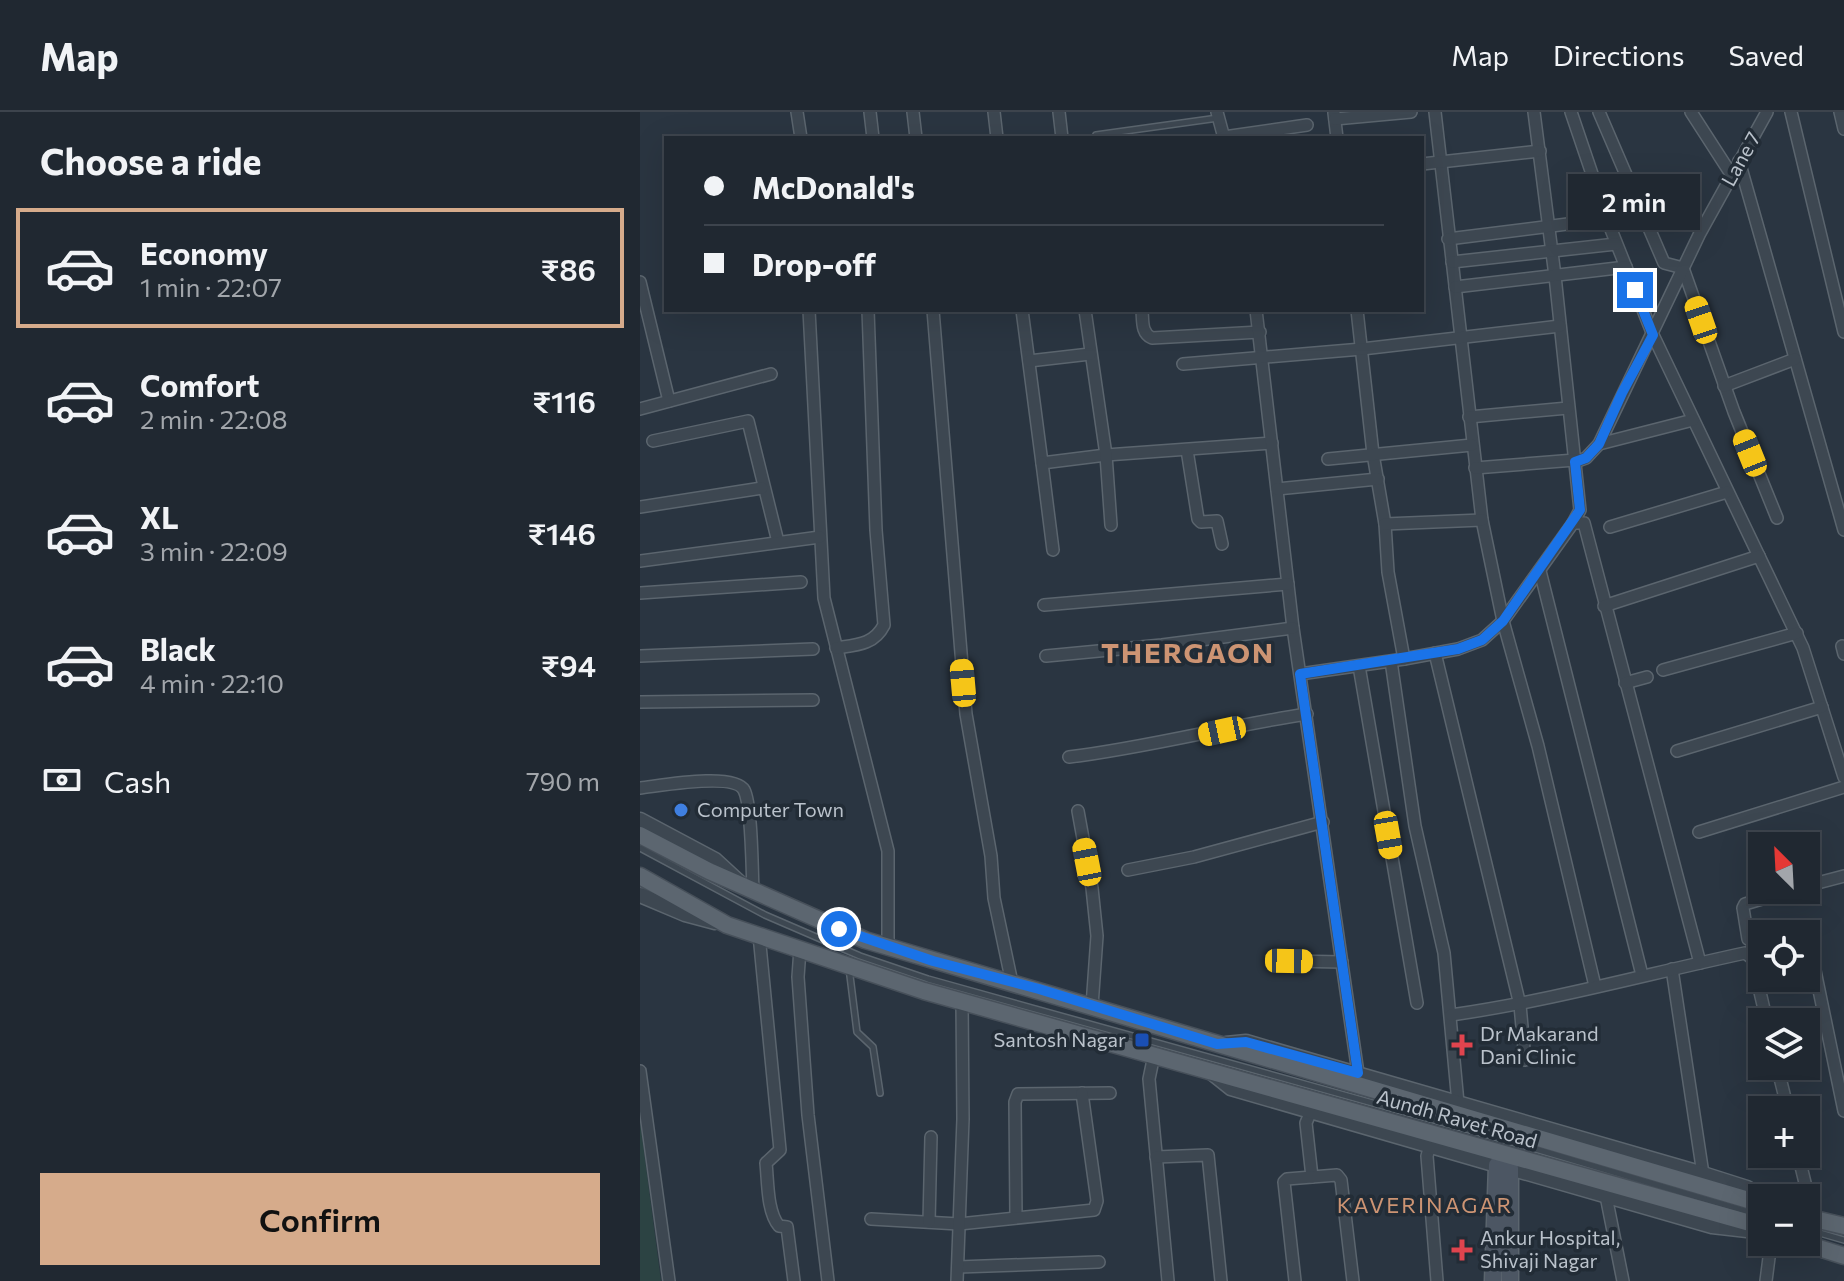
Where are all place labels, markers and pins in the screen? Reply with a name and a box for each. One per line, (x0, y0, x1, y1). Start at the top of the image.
place label: Computer Town (697, 797, 844, 821)
marker: Computer Town (672, 801, 690, 819)
place label: Dr Makarand Dani Clinic (1480, 1021, 1599, 1068)
place label: Santosh Nagar (993, 1027, 1126, 1051)
marker: Santosh Nagar (1133, 1031, 1151, 1049)
marker: Dr Makarand Dani Clinic (1451, 1034, 1473, 1056)
place label: Ankur Hospital, Shivaji Nagar (1480, 1225, 1620, 1272)
marker: Ankur Hospital, Shivaji Nagar (1451, 1239, 1473, 1261)

